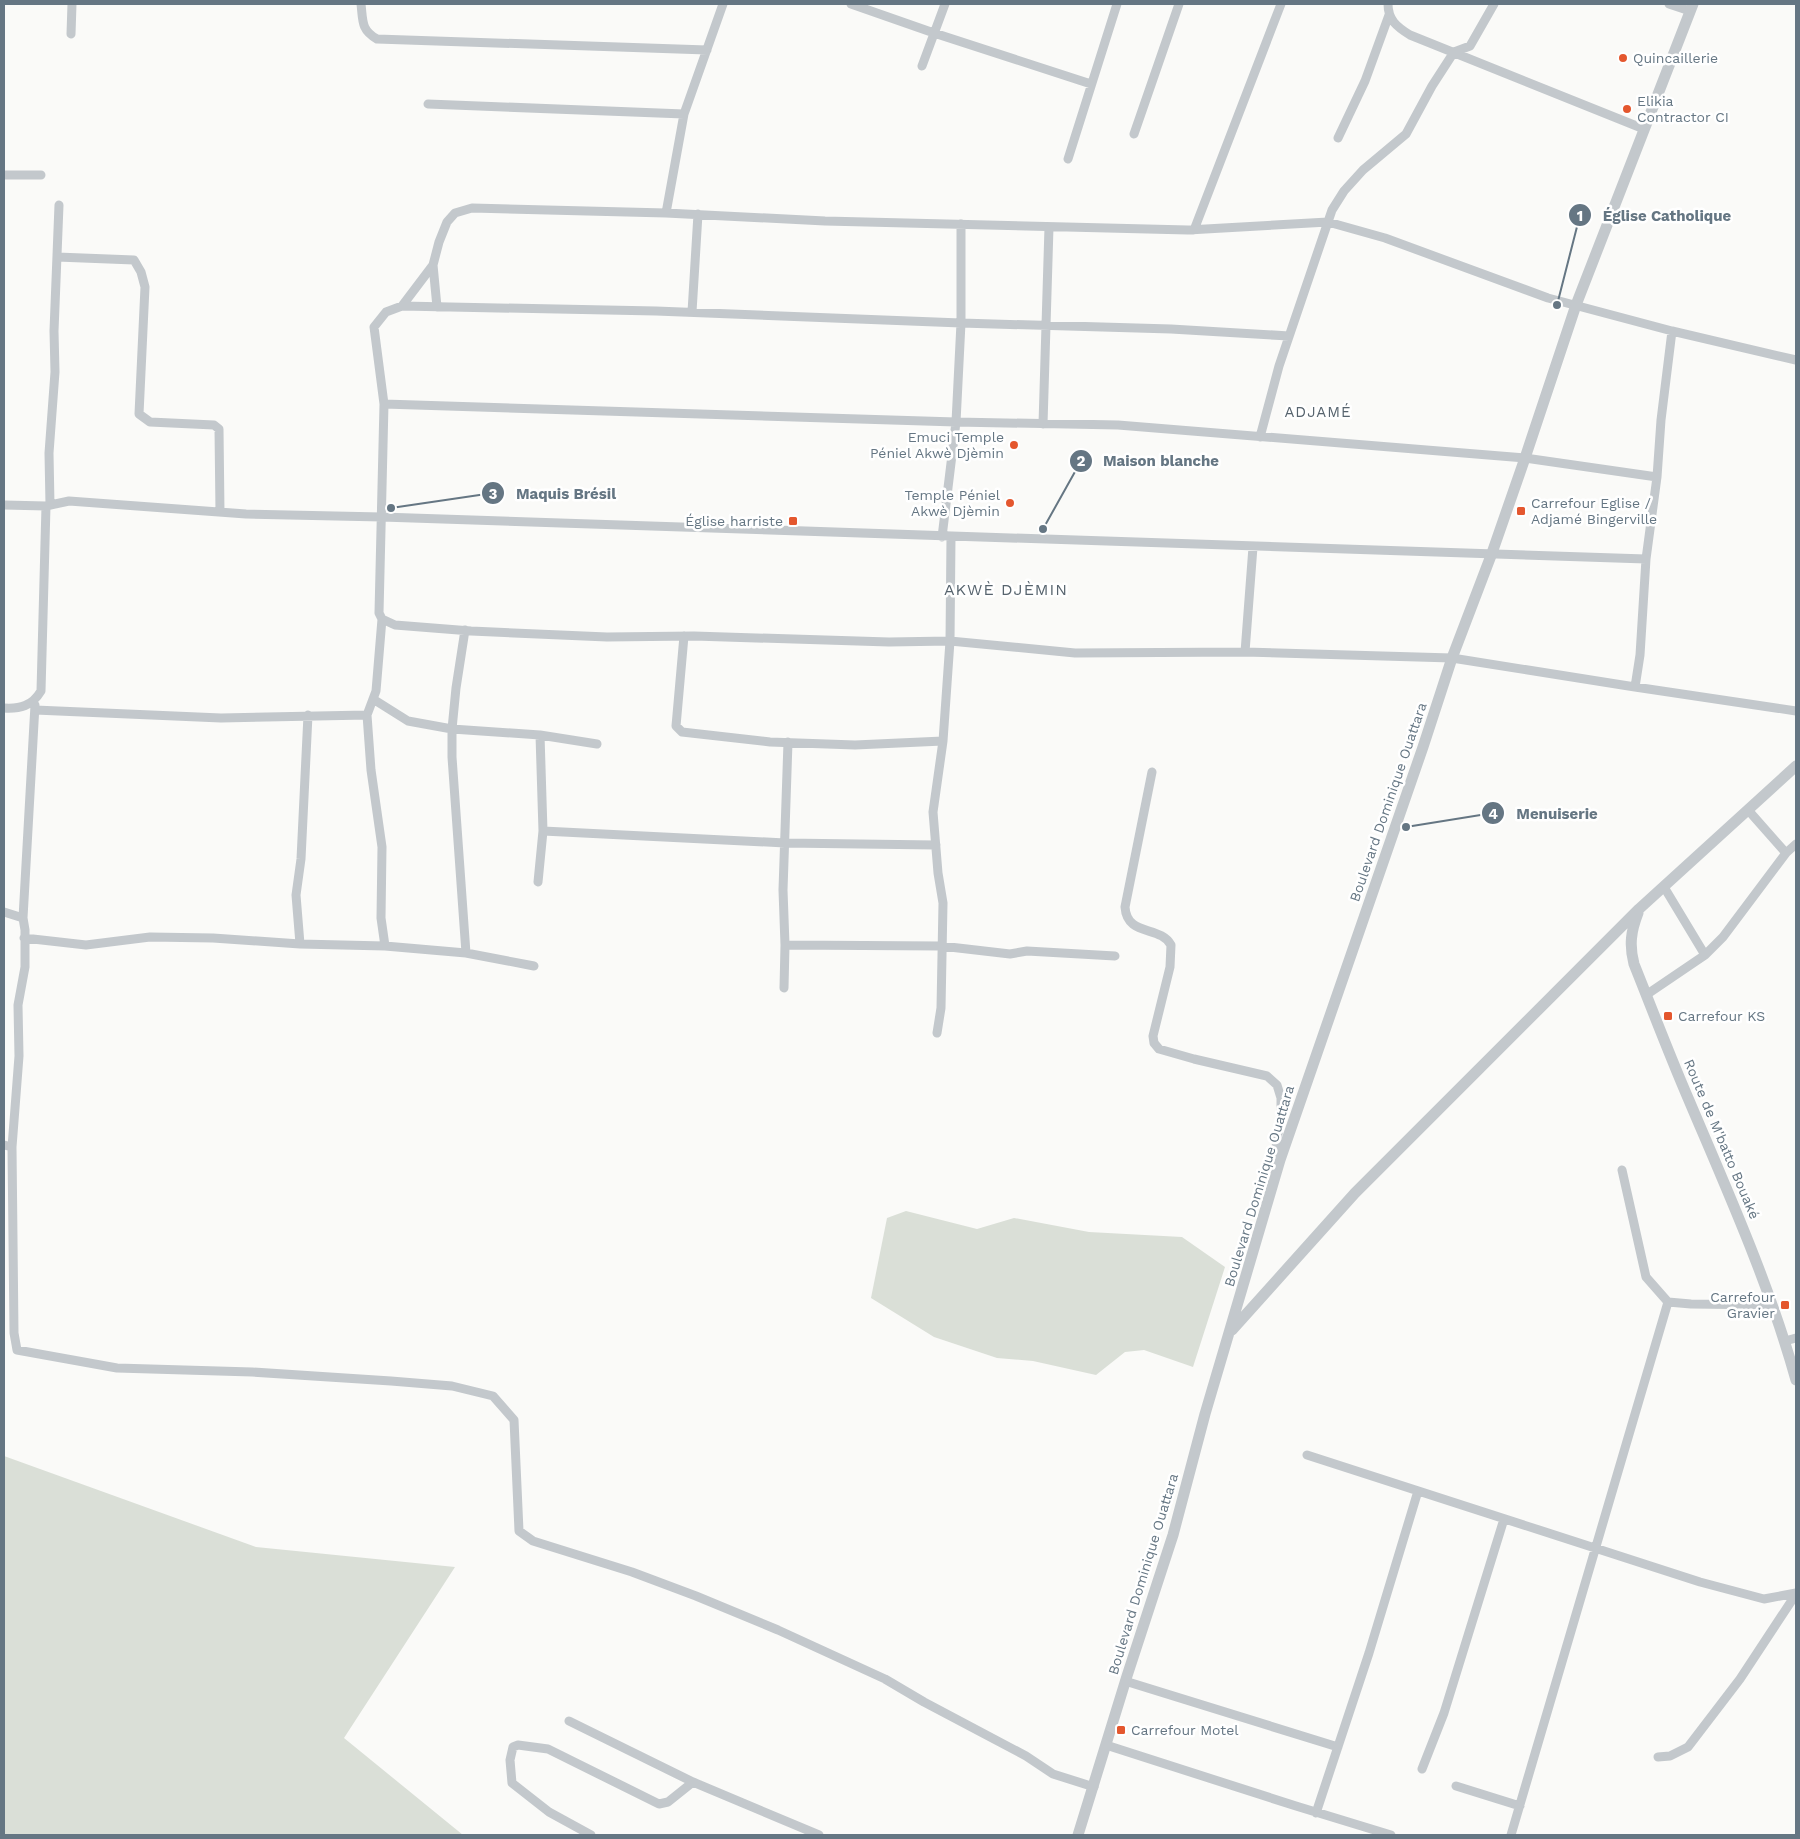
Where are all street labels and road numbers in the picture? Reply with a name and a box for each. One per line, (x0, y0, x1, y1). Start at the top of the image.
street label: Boulevard Dominique Ouattara (1346, 700, 1430, 904)
street label: Route de M'batto Bouaké (1681, 1057, 1763, 1221)
street label: Boulevard Dominique Ouattara (1221, 1083, 1297, 1289)
street label: Boulevard Dominique Ouattara (1105, 1471, 1181, 1677)

